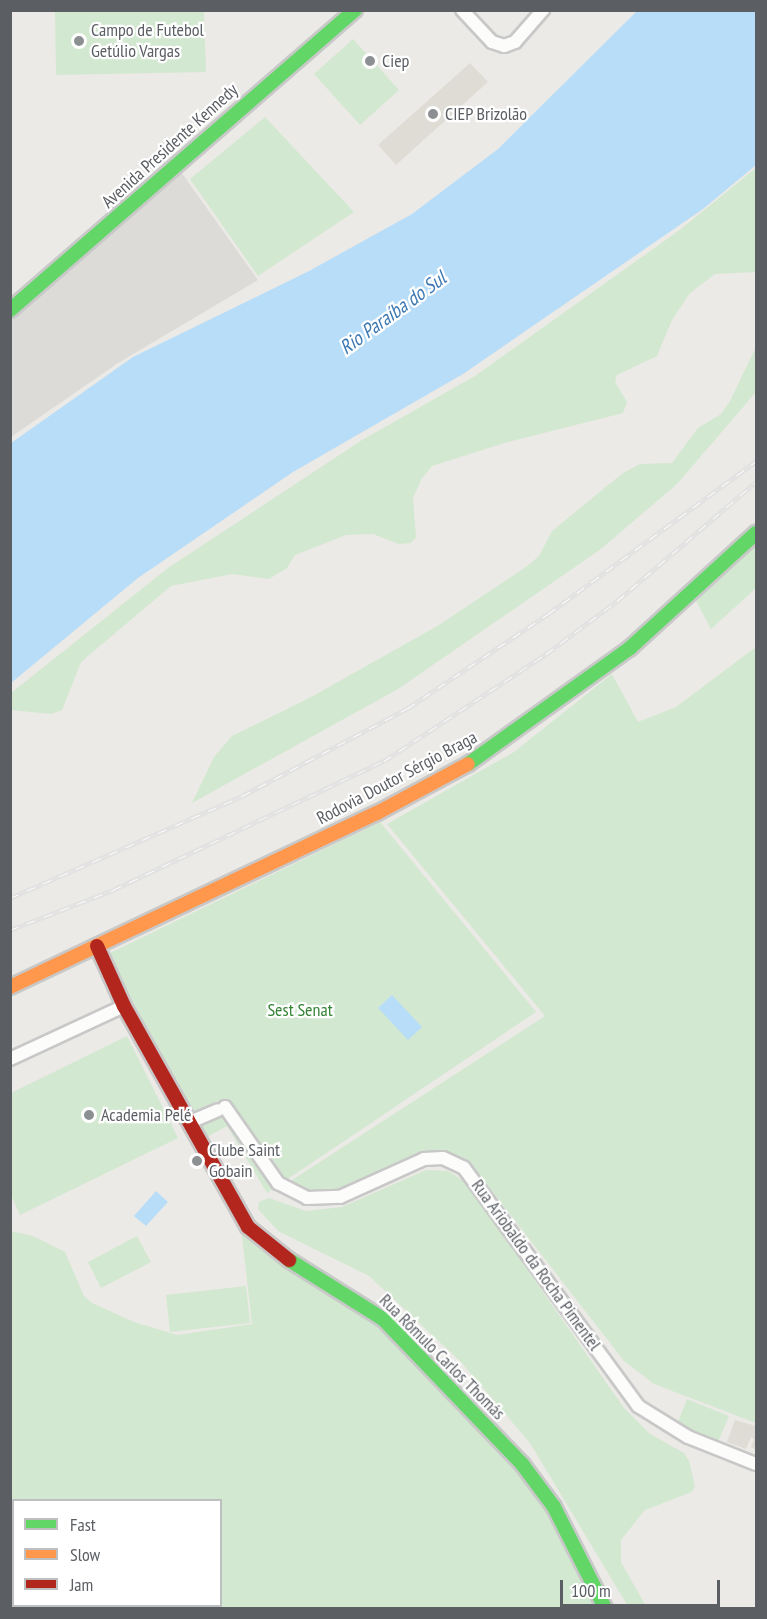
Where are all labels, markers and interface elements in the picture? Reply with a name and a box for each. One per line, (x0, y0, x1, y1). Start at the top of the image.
place label: Campo de Futebol Getúlio Vargas (91, 20, 204, 63)
marker: Campo de Futebol Getúlio Vargas (72, 34, 86, 48)
place label: Ciep (382, 50, 409, 72)
marker: Ciep (363, 54, 377, 68)
street label: Avenida Presidente Kennedy (98, 79, 242, 213)
place label: CIEP Brizolão (445, 103, 528, 125)
marker: CIEP Brizolão (426, 107, 440, 121)
water label: Rio Paraíba do Sul (335, 266, 451, 360)
street label: Rodovia Doutor Sérgio Braga (313, 727, 481, 829)
park label: Sest Senat (267, 999, 333, 1021)
place label: Academia Pelé (101, 1104, 191, 1126)
marker: Academia Pelé (82, 1108, 96, 1122)
place label: Clube Saint Gobain (209, 1140, 280, 1182)
marker: Clube Saint Gobain (190, 1154, 204, 1168)
street label: Rua Ariobaldo da Rocha Pimentel (467, 1175, 605, 1355)
street label: Rua Rômulo Carlos Thomás (375, 1290, 509, 1424)
legend (12, 1499, 222, 1607)
text: Fast (70, 1513, 96, 1536)
text: Slow (70, 1543, 100, 1566)
scale bar (563, 1568, 724, 1606)
text: Jam (70, 1573, 93, 1596)
text: 100 m (571, 1579, 611, 1602)

